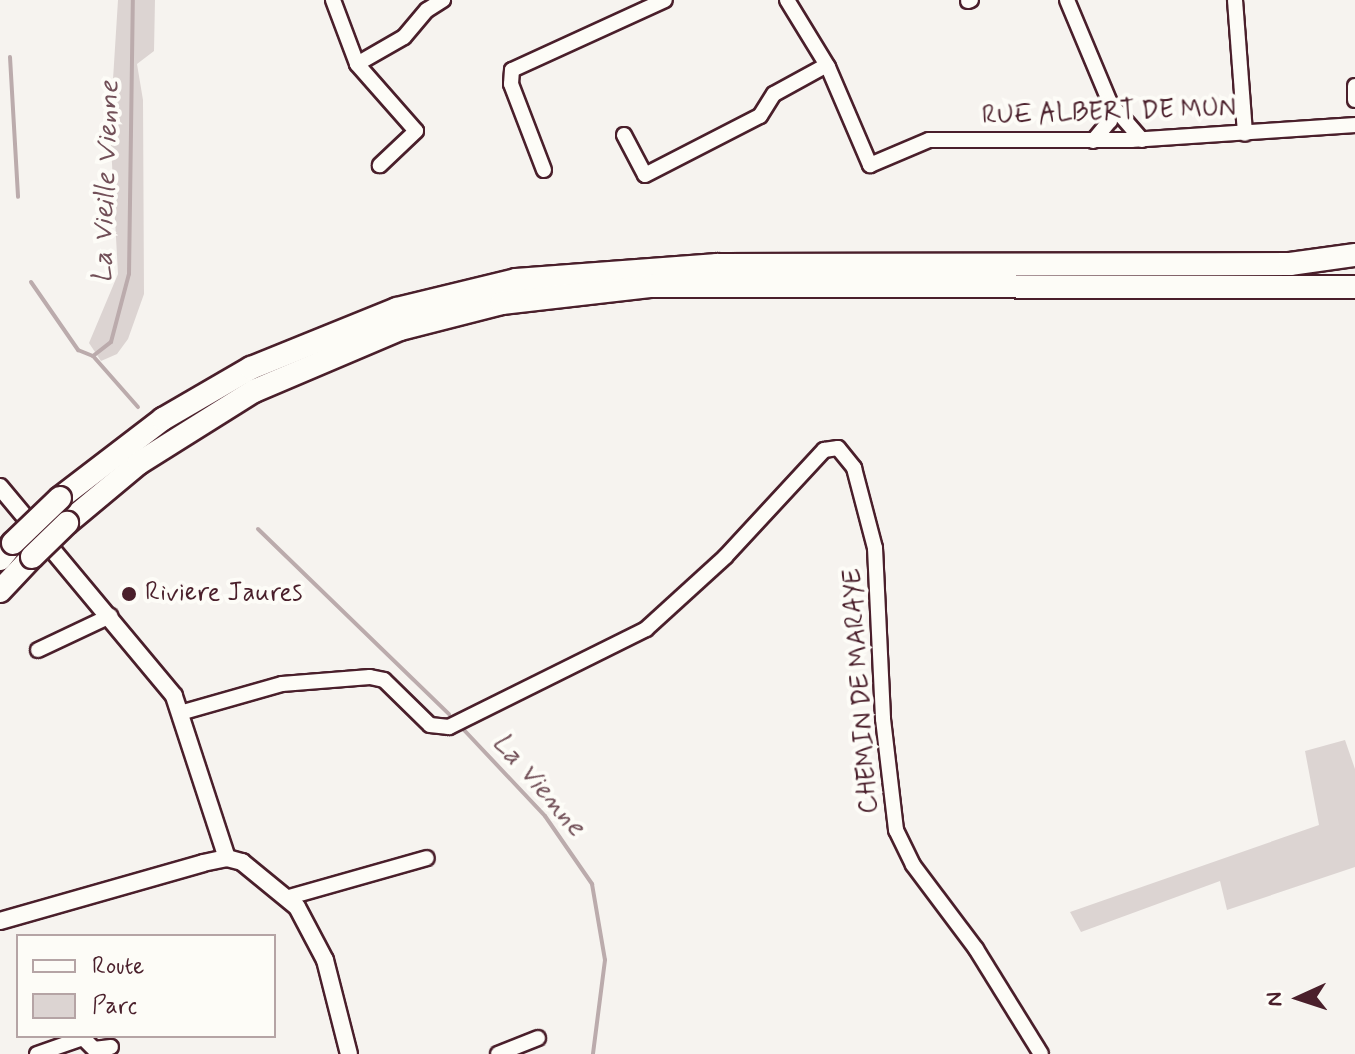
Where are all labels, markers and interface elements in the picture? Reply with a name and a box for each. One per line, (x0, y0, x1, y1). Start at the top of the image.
water label: La Vieille Vienne (87, 79, 127, 285)
street label: RUE ALBERT DE MUN (978, 93, 1240, 133)
street label: CHEMIN DE MARAYE (838, 566, 886, 816)
place label: Riviere Jaures (145, 578, 297, 610)
marker: Riviere Jaures (120, 585, 138, 603)
water label: La Vienne (484, 726, 592, 844)
legend (16, 934, 276, 1038)
text: Route (92, 951, 144, 982)
north arrow (1259, 958, 1339, 1038)
text: Parc (92, 991, 137, 1022)
text: N (1261, 991, 1289, 1007)

